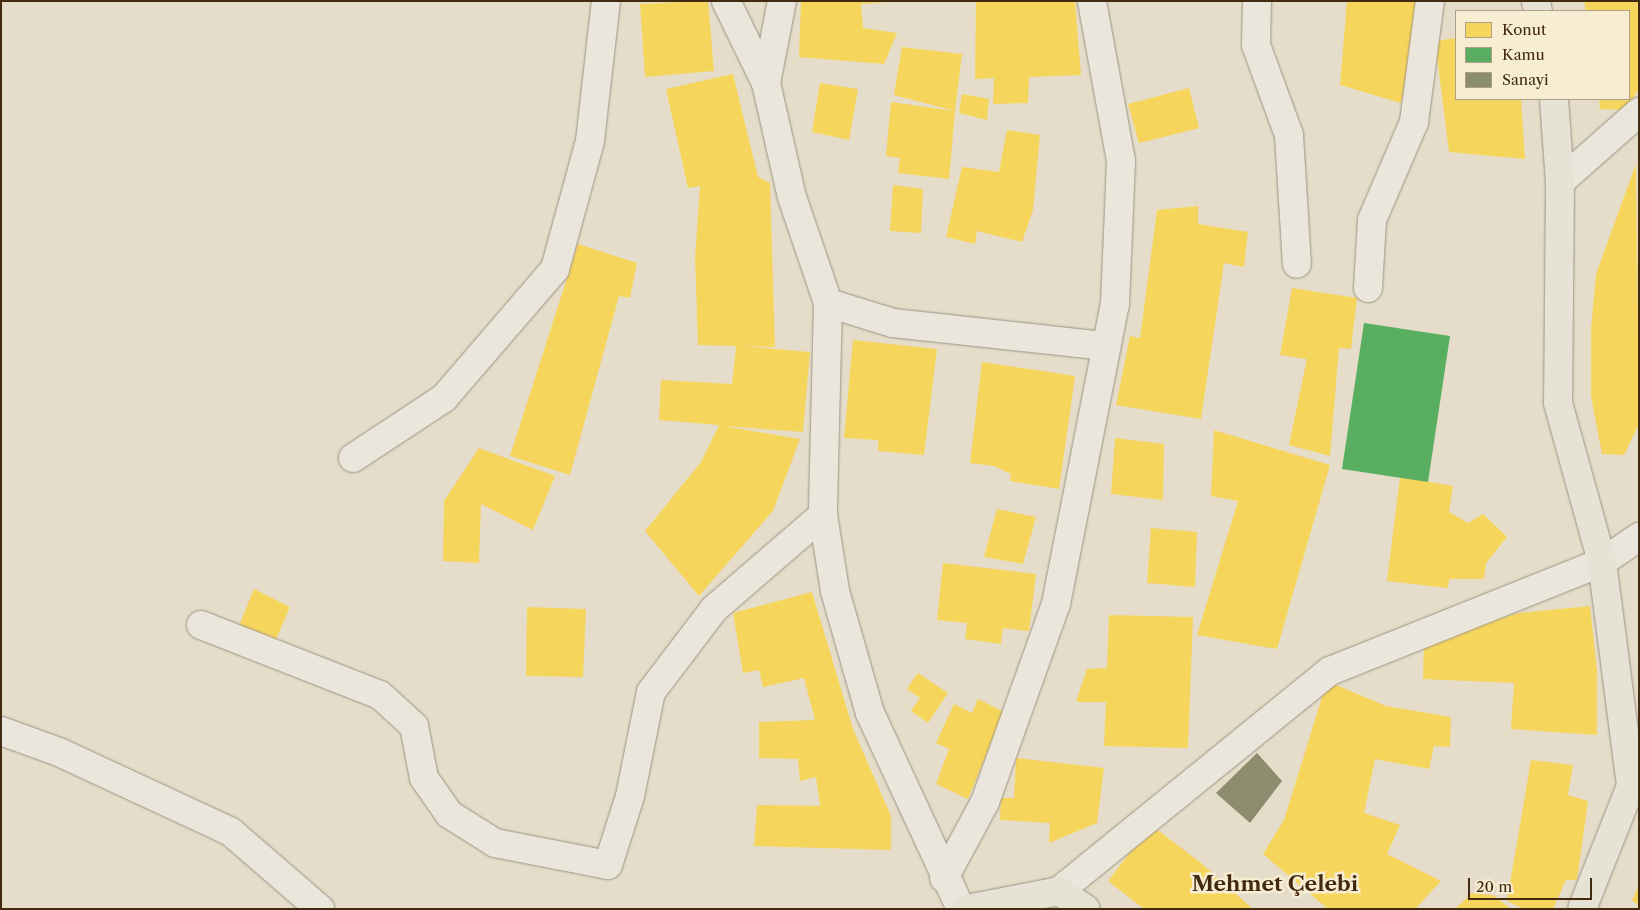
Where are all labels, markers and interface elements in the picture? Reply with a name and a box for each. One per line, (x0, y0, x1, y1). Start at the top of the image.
legend (1455, 10, 1630, 100)
text: Konut (1502, 20, 1546, 39)
text: Kamu (1502, 45, 1545, 64)
text: Sanayi (1502, 70, 1549, 89)
scale bar (1470, 868, 1594, 900)
district label: Mehmet Çelebi (1192, 871, 1358, 897)
text: 20 m (1476, 877, 1512, 896)

